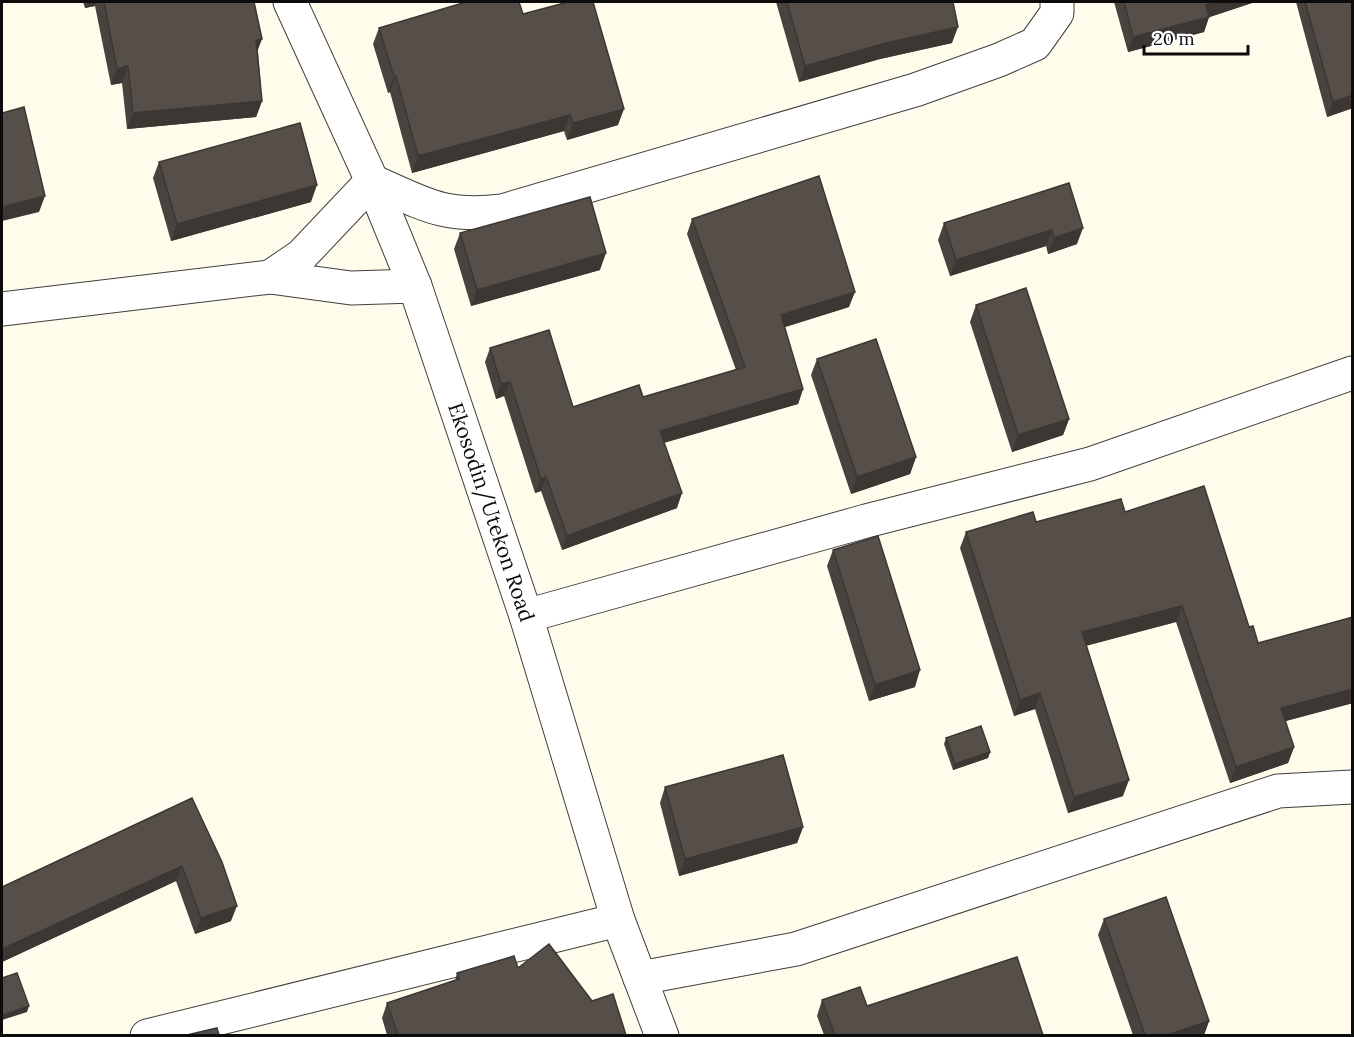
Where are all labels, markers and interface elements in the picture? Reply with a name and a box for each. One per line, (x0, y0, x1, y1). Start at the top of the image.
scale bar (1144, 18, 1248, 56)
text: 20 m (1153, 27, 1195, 50)
street label: Ekosodin/Utekon Road (442, 399, 541, 625)

